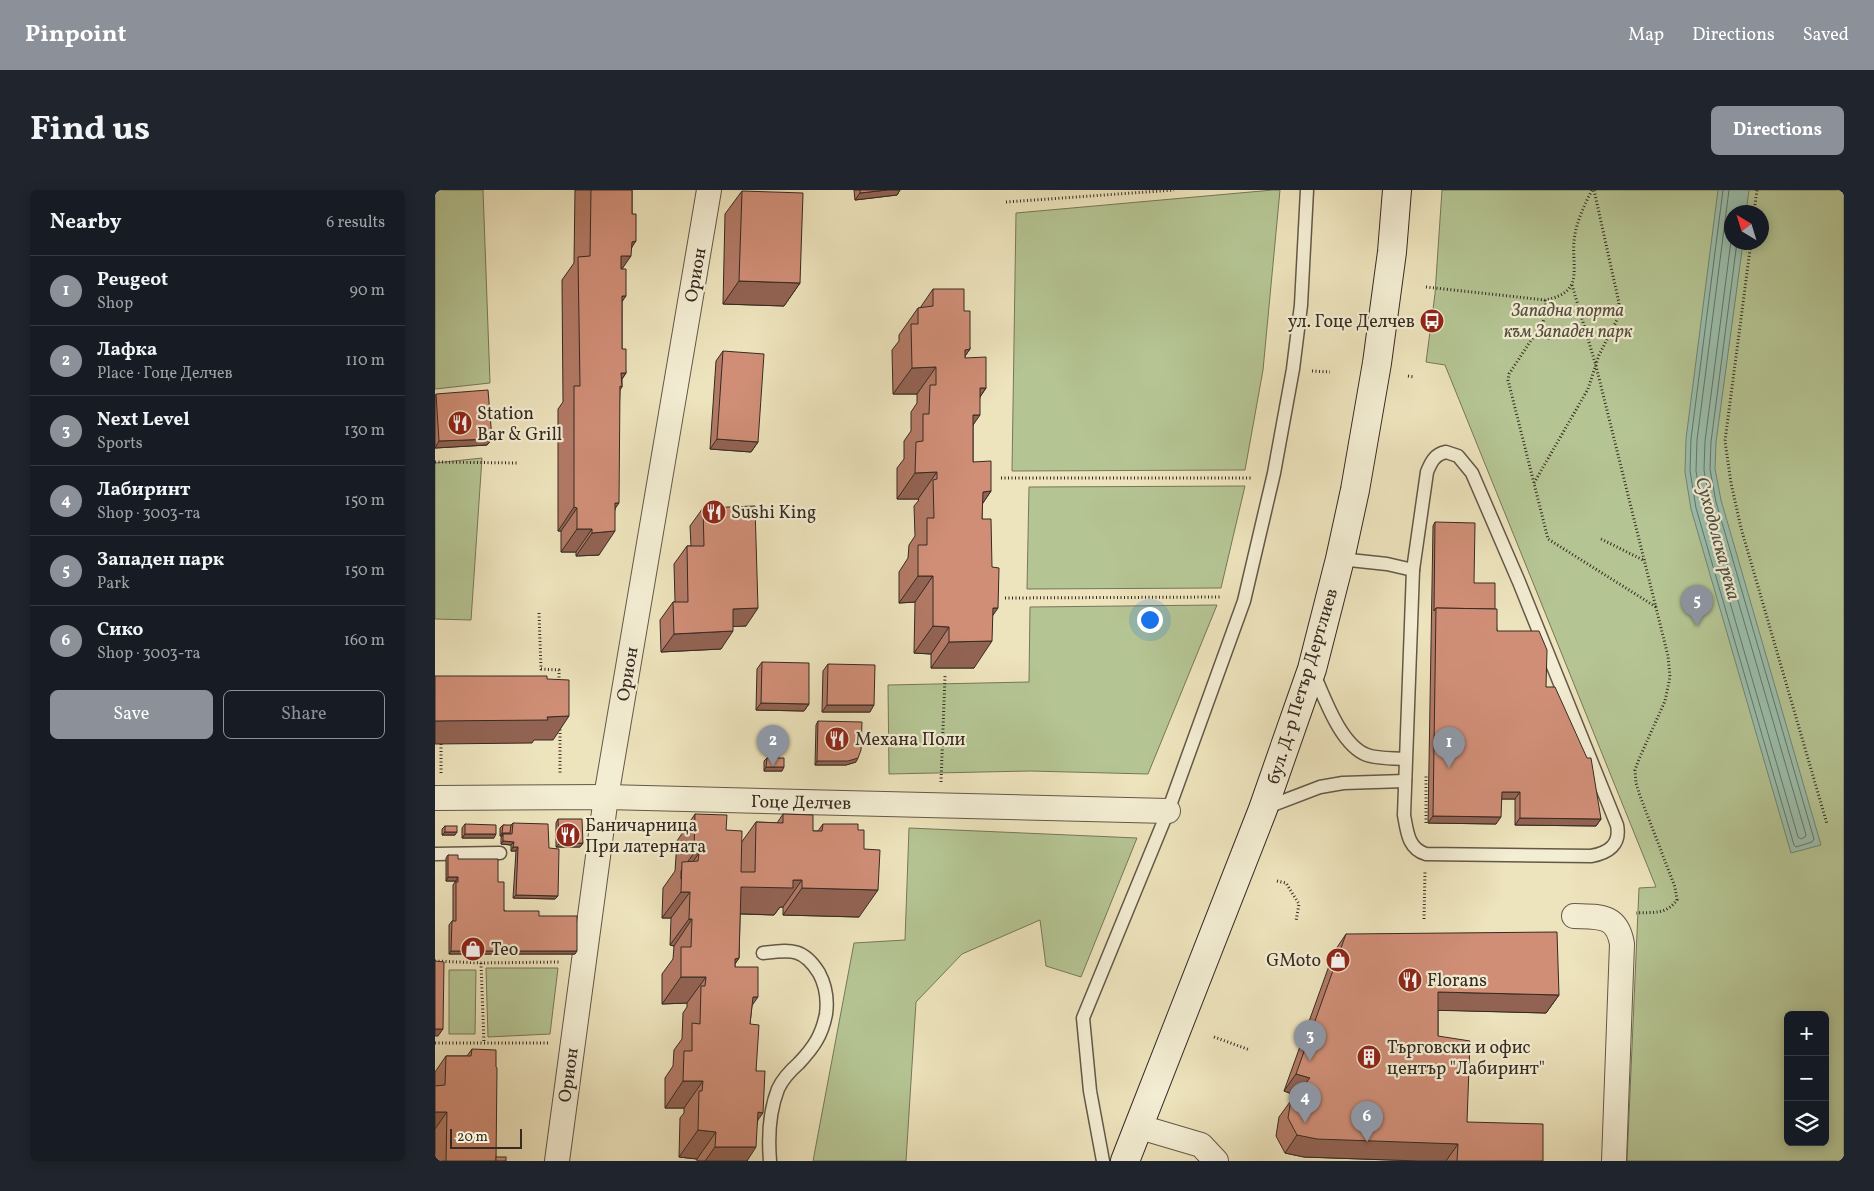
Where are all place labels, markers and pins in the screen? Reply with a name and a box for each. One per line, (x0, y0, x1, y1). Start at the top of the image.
bus stop icon: ул. Гоце Делчев (1419, 308, 1445, 334)
place label: ул. Гоце Делчев (1288, 310, 1415, 335)
place label: Station Bar & Grill (477, 402, 562, 448)
restaurant icon: Station Bar & Grill (447, 410, 473, 436)
restaurant icon: Sushi King (701, 499, 727, 525)
place label: Sushi King (731, 501, 816, 526)
pin: 5 (1681, 585, 1713, 626)
pin: 2 (757, 725, 789, 766)
restaurant icon: Механа Поли (824, 726, 850, 752)
pin: 1 (1433, 727, 1465, 768)
place label: Механа Поли (855, 728, 966, 753)
place label: Баничарница При латерната (585, 814, 706, 860)
restaurant icon: Баничарница При латерната (555, 822, 581, 848)
shop icon: Teo (460, 936, 486, 962)
place label: Teo (491, 938, 518, 963)
shop icon: GMoto (1325, 947, 1351, 973)
place label: GMoto (1266, 949, 1321, 974)
restaurant icon: Florans (1397, 967, 1423, 993)
place label: Florans (1427, 969, 1487, 994)
pin: 3 (1294, 1020, 1326, 1061)
place label: Търговски и офис център "Лабиринт" (1387, 1036, 1545, 1082)
building icon: Търговски и офис център "Лабиринт" (1356, 1044, 1382, 1070)
pin: 4 (1289, 1082, 1321, 1123)
pin: 6 (1351, 1101, 1383, 1142)

